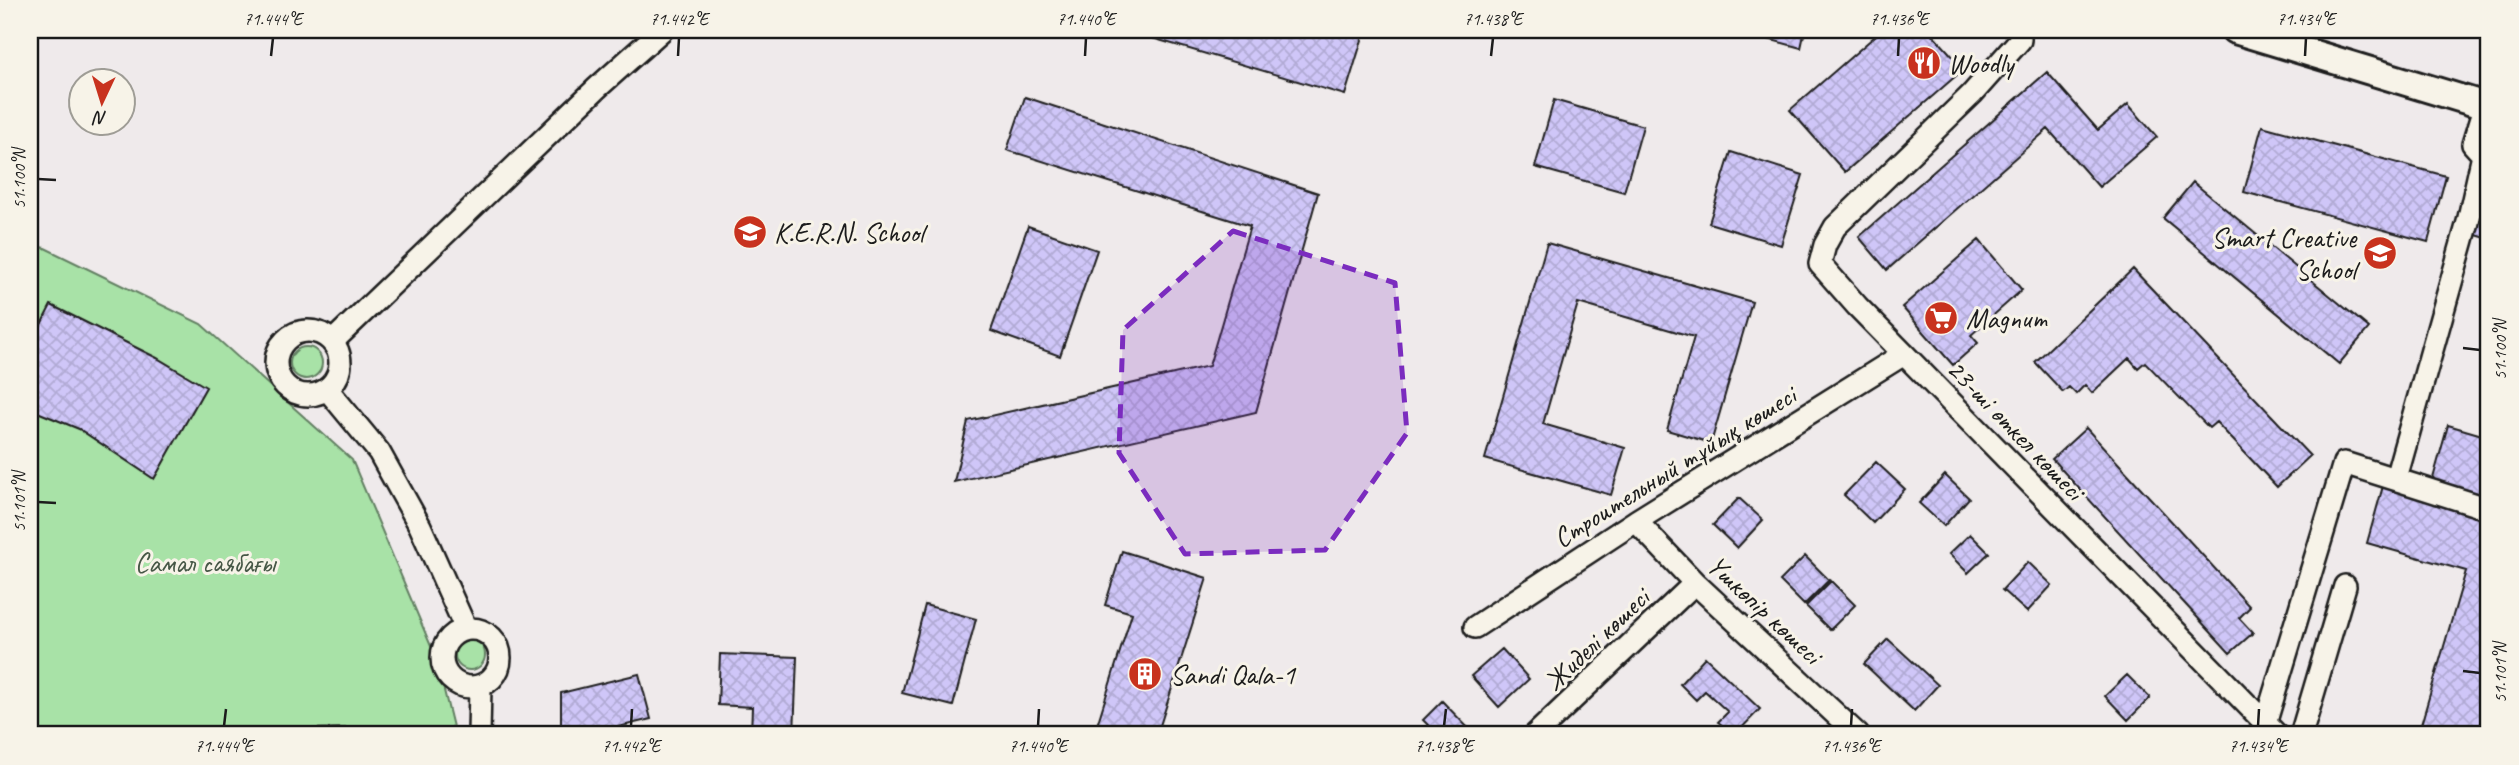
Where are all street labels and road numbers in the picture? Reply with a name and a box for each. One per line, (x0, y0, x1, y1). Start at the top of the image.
street label: 23-ші өткел көшесі (1940, 351, 2094, 510)
street label: Строительный тұйық көшесі (1546, 376, 1805, 555)
street label: Үшкөпір көшесі (1700, 547, 1832, 674)
street label: Жиделі көшесі (1536, 578, 1659, 698)

